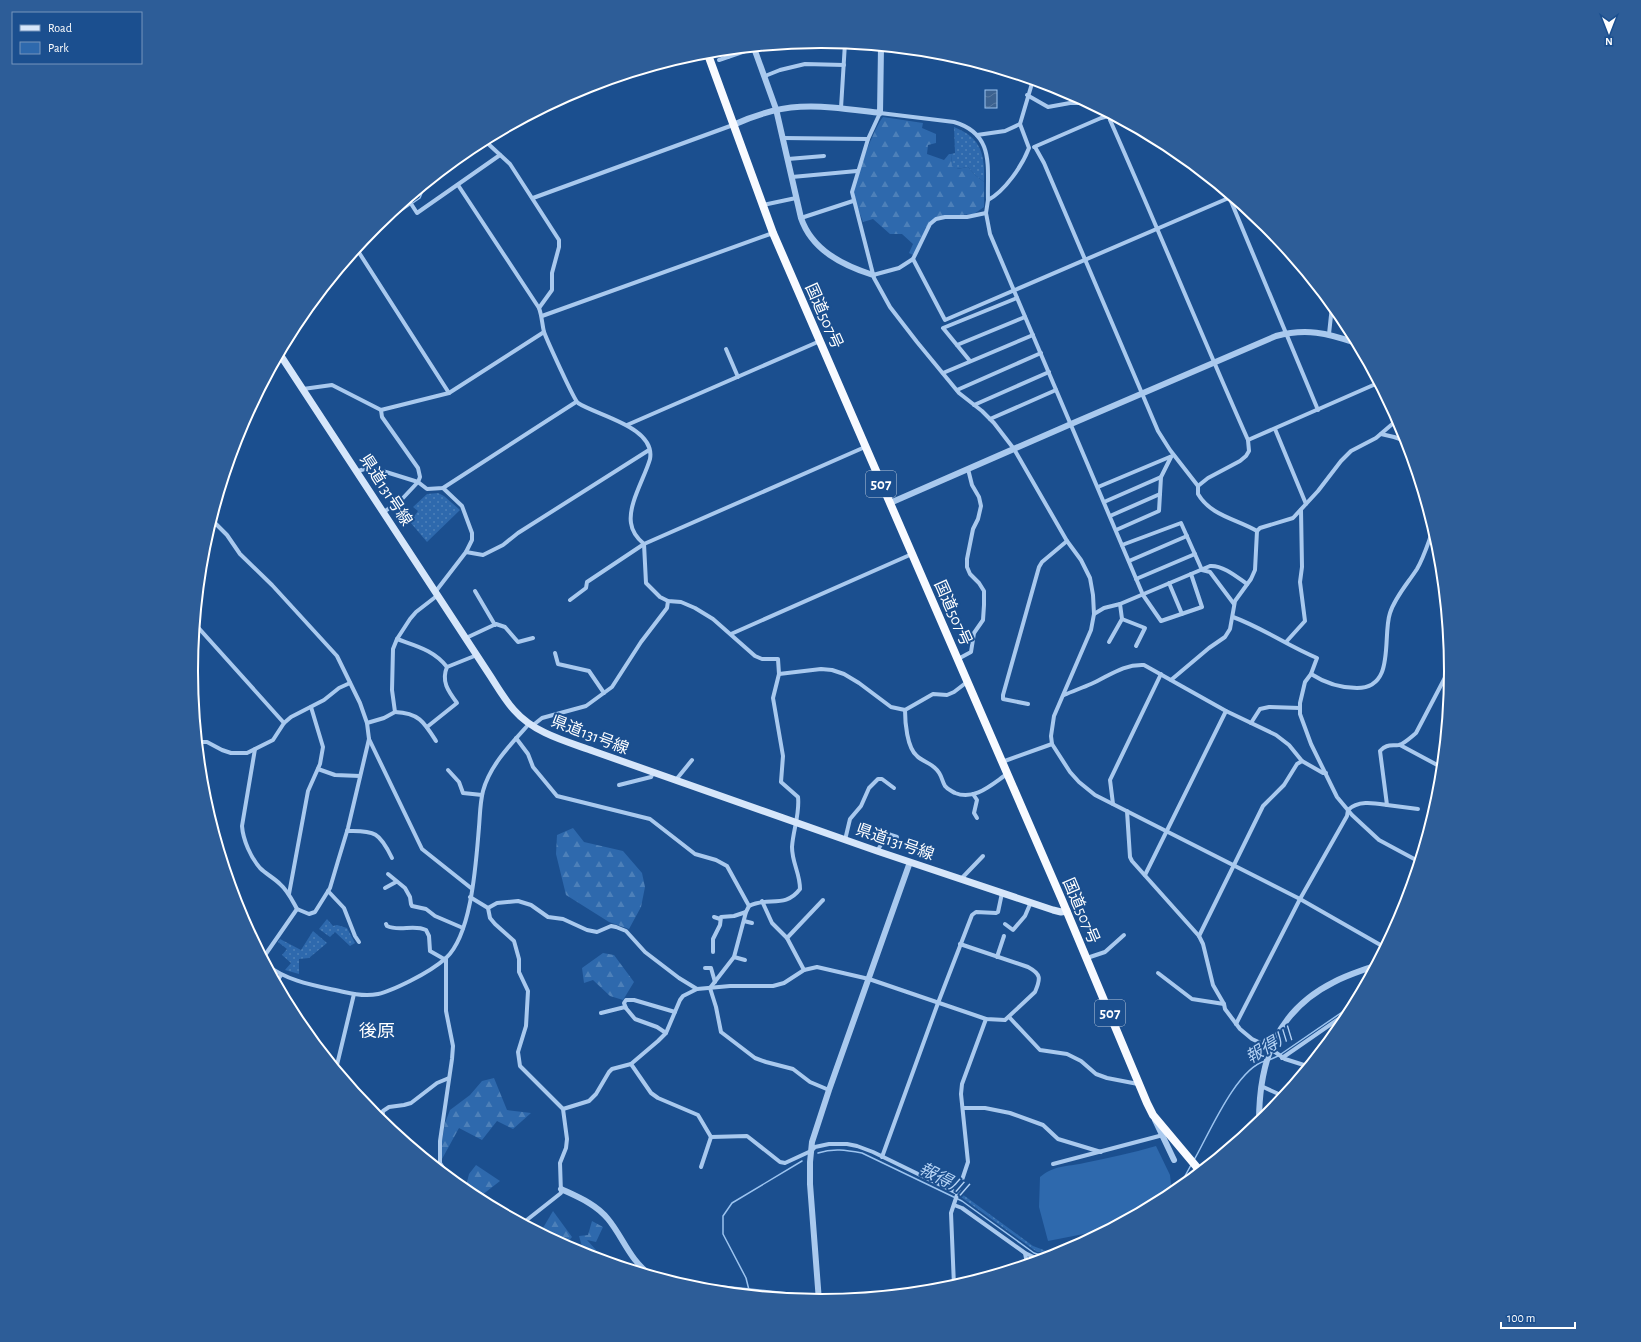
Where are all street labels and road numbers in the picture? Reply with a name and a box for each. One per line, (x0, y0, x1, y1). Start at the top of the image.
street label: 国道507号 (802, 280, 846, 351)
street label: 県道131号線 (357, 451, 416, 529)
road number: 507 (866, 471, 896, 497)
street label: 国道507号 (931, 577, 975, 648)
street label: 県道131号線 (549, 712, 631, 757)
street label: 県道131号線 (854, 820, 937, 863)
street label: 国道507号 (1060, 875, 1103, 946)
road number: 507 (1095, 1000, 1125, 1026)

